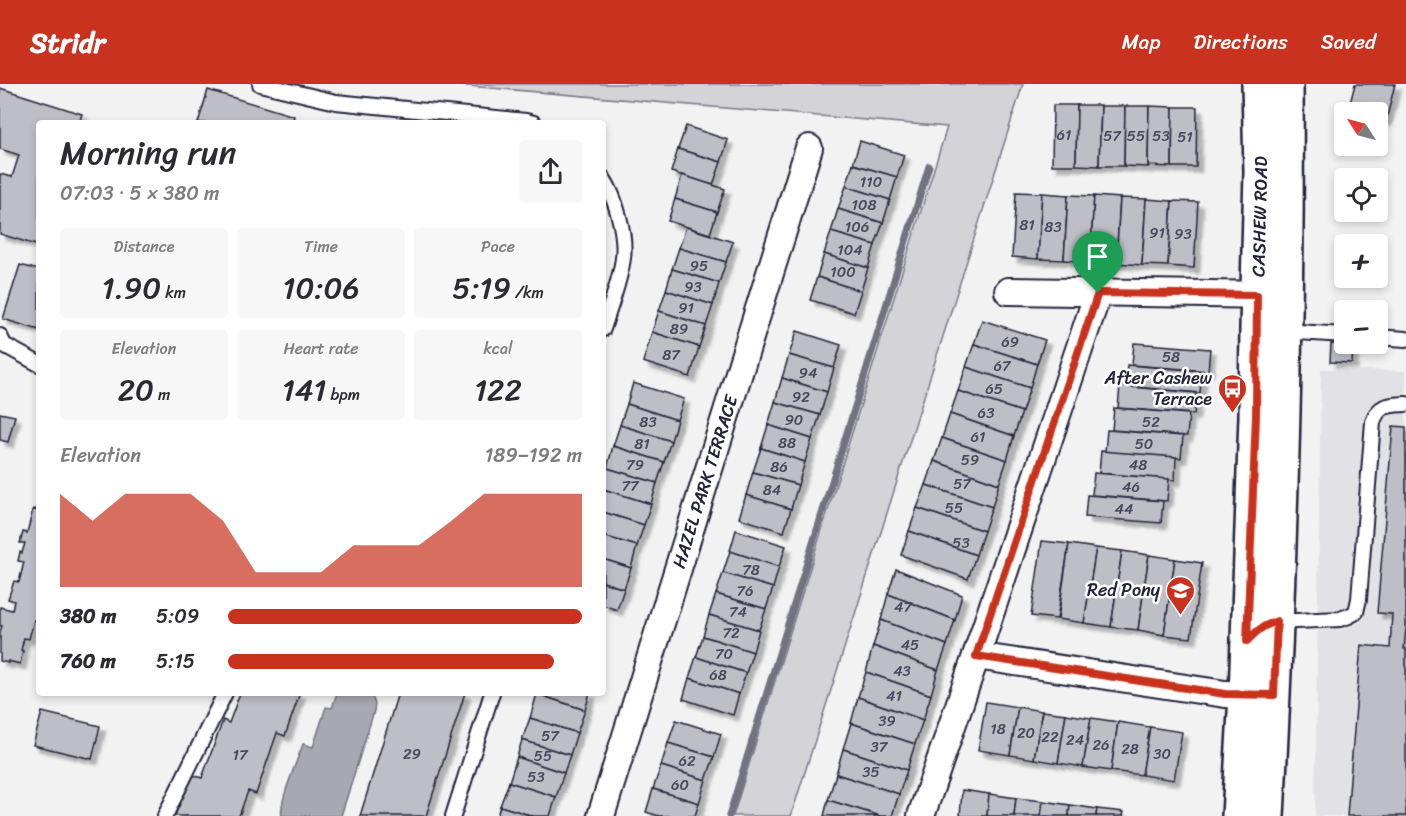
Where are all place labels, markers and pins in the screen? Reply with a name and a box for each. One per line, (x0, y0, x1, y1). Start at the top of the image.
pin (1072, 231, 1123, 293)
place label: After Cashew Terrace (1104, 362, 1213, 415)
bus stop icon: After Cashew Terrace (1217, 372, 1249, 414)
place label: Red Pony (1087, 574, 1161, 606)
school or university icon: Red Pony (1165, 574, 1197, 616)

